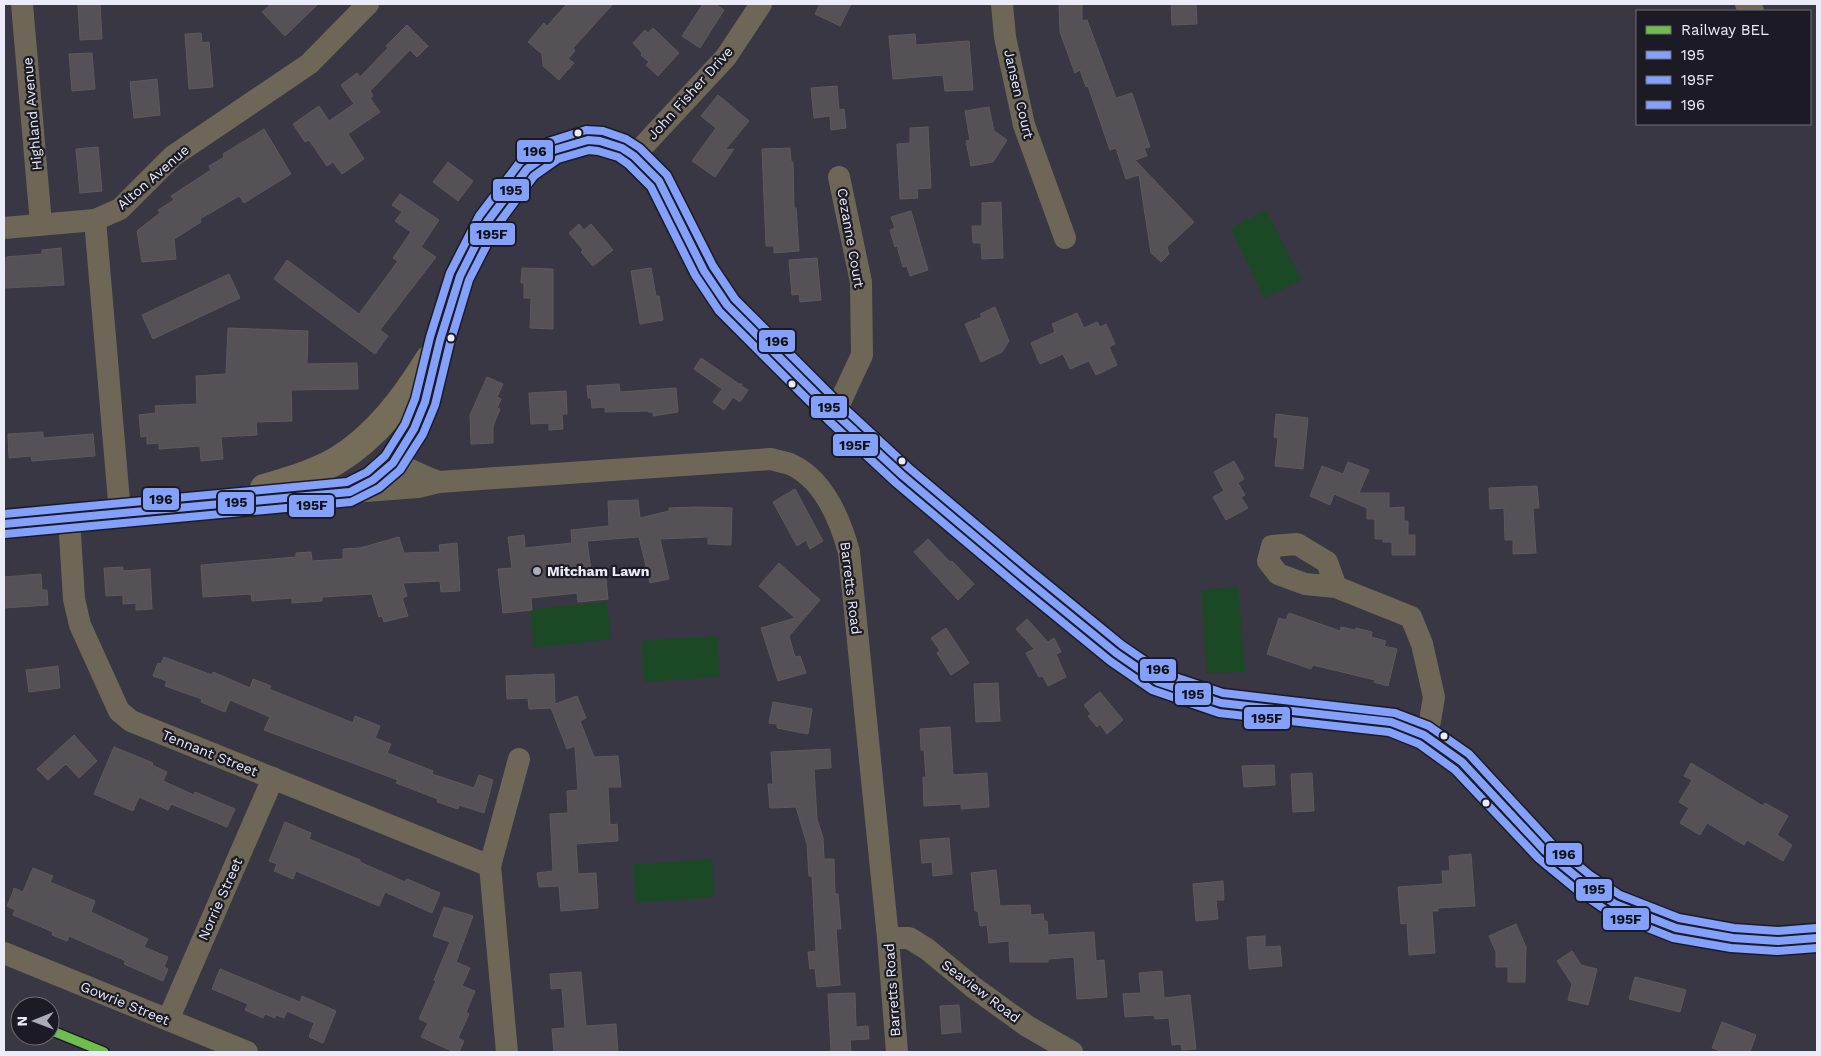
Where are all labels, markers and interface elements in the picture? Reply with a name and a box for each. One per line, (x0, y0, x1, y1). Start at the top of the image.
legend (1636, 10, 1811, 125)
text: Railway BEL (1681, 21, 1769, 39)
street label: John Fisher Drive (644, 43, 736, 143)
text: 195 (1681, 46, 1705, 64)
street label: Jansen Court (1001, 48, 1037, 140)
street label: Highland Avenue (19, 57, 45, 171)
text: 195F (1681, 71, 1714, 89)
text: 196 (1681, 96, 1705, 114)
unlabelled marker (573, 128, 583, 138)
line badge: 196 (516, 139, 554, 163)
street label: Alton Avenue (114, 141, 192, 213)
text: 196 (523, 143, 547, 159)
line badge: 195 (492, 178, 530, 202)
text: 195 (500, 182, 522, 198)
street label: Cezanne Court (834, 187, 868, 289)
line badge: 195F (469, 222, 516, 246)
text: 195F (476, 226, 508, 242)
line badge: 196 (758, 329, 796, 353)
unlabelled marker (446, 333, 456, 343)
text: 196 (765, 333, 789, 349)
unlabelled marker (787, 379, 797, 389)
line badge: 195 (810, 395, 848, 419)
text: 195 (818, 399, 840, 415)
line badge: 195F (832, 433, 879, 457)
text: 195F (839, 437, 871, 453)
unlabelled marker (897, 456, 907, 466)
line badge: 196 (142, 487, 180, 511)
text: 196 (149, 491, 173, 507)
line badge: 195 (217, 491, 255, 515)
text: 195 (225, 494, 247, 510)
line badge: 195F (288, 494, 335, 518)
text: 195F (296, 497, 328, 513)
street label: Barretts Road (837, 541, 865, 635)
place label: Mitcham Lawn (547, 563, 649, 579)
marker: Mitcham Lawn (531, 565, 543, 577)
line badge: 196 (1139, 658, 1177, 682)
text: 196 (1146, 661, 1170, 677)
line badge: 195 (1174, 682, 1212, 706)
text: 195 (1182, 686, 1204, 702)
line badge: 195F (1243, 706, 1291, 730)
text: 195F (1251, 710, 1283, 726)
street label: Tennant Street (160, 727, 260, 779)
unlabelled marker (1439, 731, 1449, 741)
unlabelled marker (1481, 798, 1491, 808)
line badge: 196 (1545, 842, 1583, 866)
text: 196 (1552, 846, 1576, 862)
street label: Norrie Street (195, 855, 245, 943)
line badge: 195 (1575, 878, 1613, 902)
text: 195 (1583, 881, 1605, 897)
line badge: 195F (1602, 907, 1650, 931)
text: 195F (1610, 911, 1642, 927)
street label: Barretts Road (881, 943, 903, 1037)
street label: Seaview Road (939, 956, 1023, 1026)
street label: Gowrie Street (78, 978, 172, 1028)
north arrow (10, 996, 60, 1046)
text: N (14, 1016, 30, 1027)

